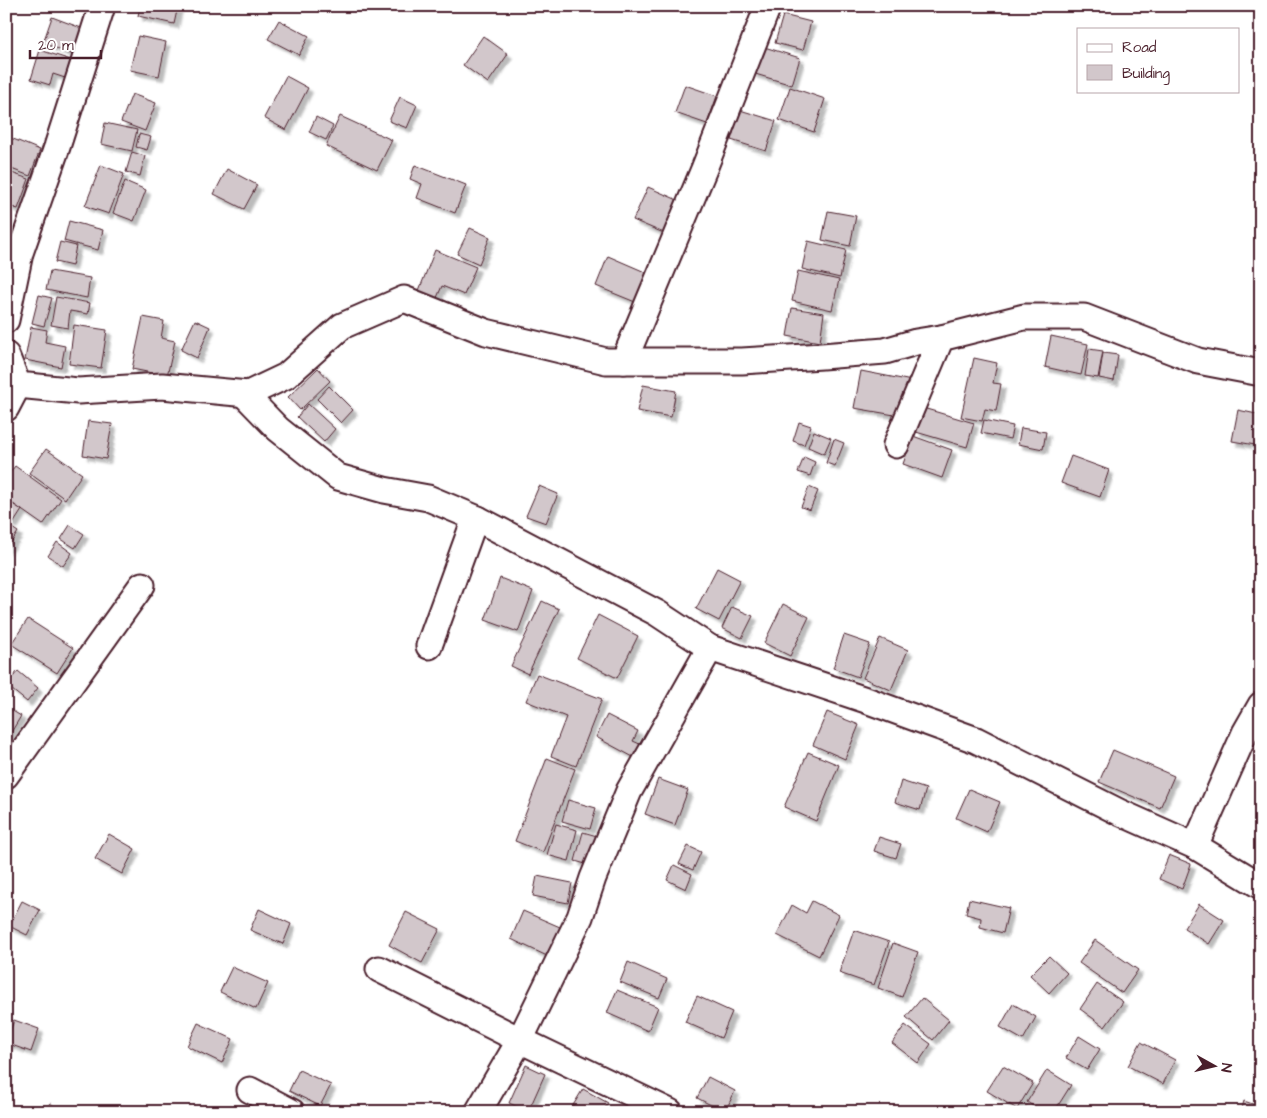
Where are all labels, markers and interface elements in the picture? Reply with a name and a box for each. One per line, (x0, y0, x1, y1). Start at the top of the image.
scale bar (30, 28, 101, 60)
legend (1077, 28, 1240, 92)
text: 20 m (38, 35, 74, 56)
text: Road (1122, 37, 1157, 58)
text: Building (1122, 63, 1170, 85)
north arrow (1190, 1040, 1240, 1090)
text: N (1215, 1062, 1236, 1074)

